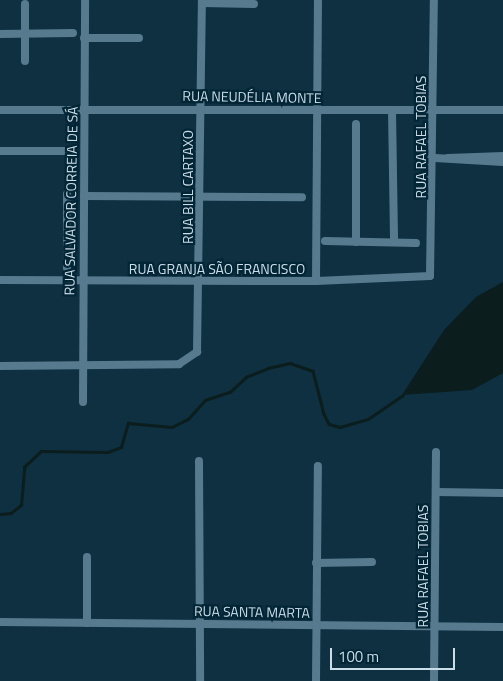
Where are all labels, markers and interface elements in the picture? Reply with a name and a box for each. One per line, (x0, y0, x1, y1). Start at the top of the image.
street label: RUA RAFAEL TOBIAS (413, 76, 429, 198)
street label: RUA NEUDÉLIA MONTE (182, 87, 322, 107)
street label: RUA SALVADOR CORREIA DE SÁ (61, 106, 81, 296)
street label: RUA BILL CARTAXO (180, 130, 196, 244)
street label: RUA GRANJA SÃO FRANCISCO (129, 261, 305, 277)
street label: RUA RAFAEL TOBIAS (415, 505, 431, 627)
street label: RUA SANTA MARTA (194, 603, 310, 621)
scale bar (333, 638, 458, 670)
text: 100 m (338, 645, 379, 668)

